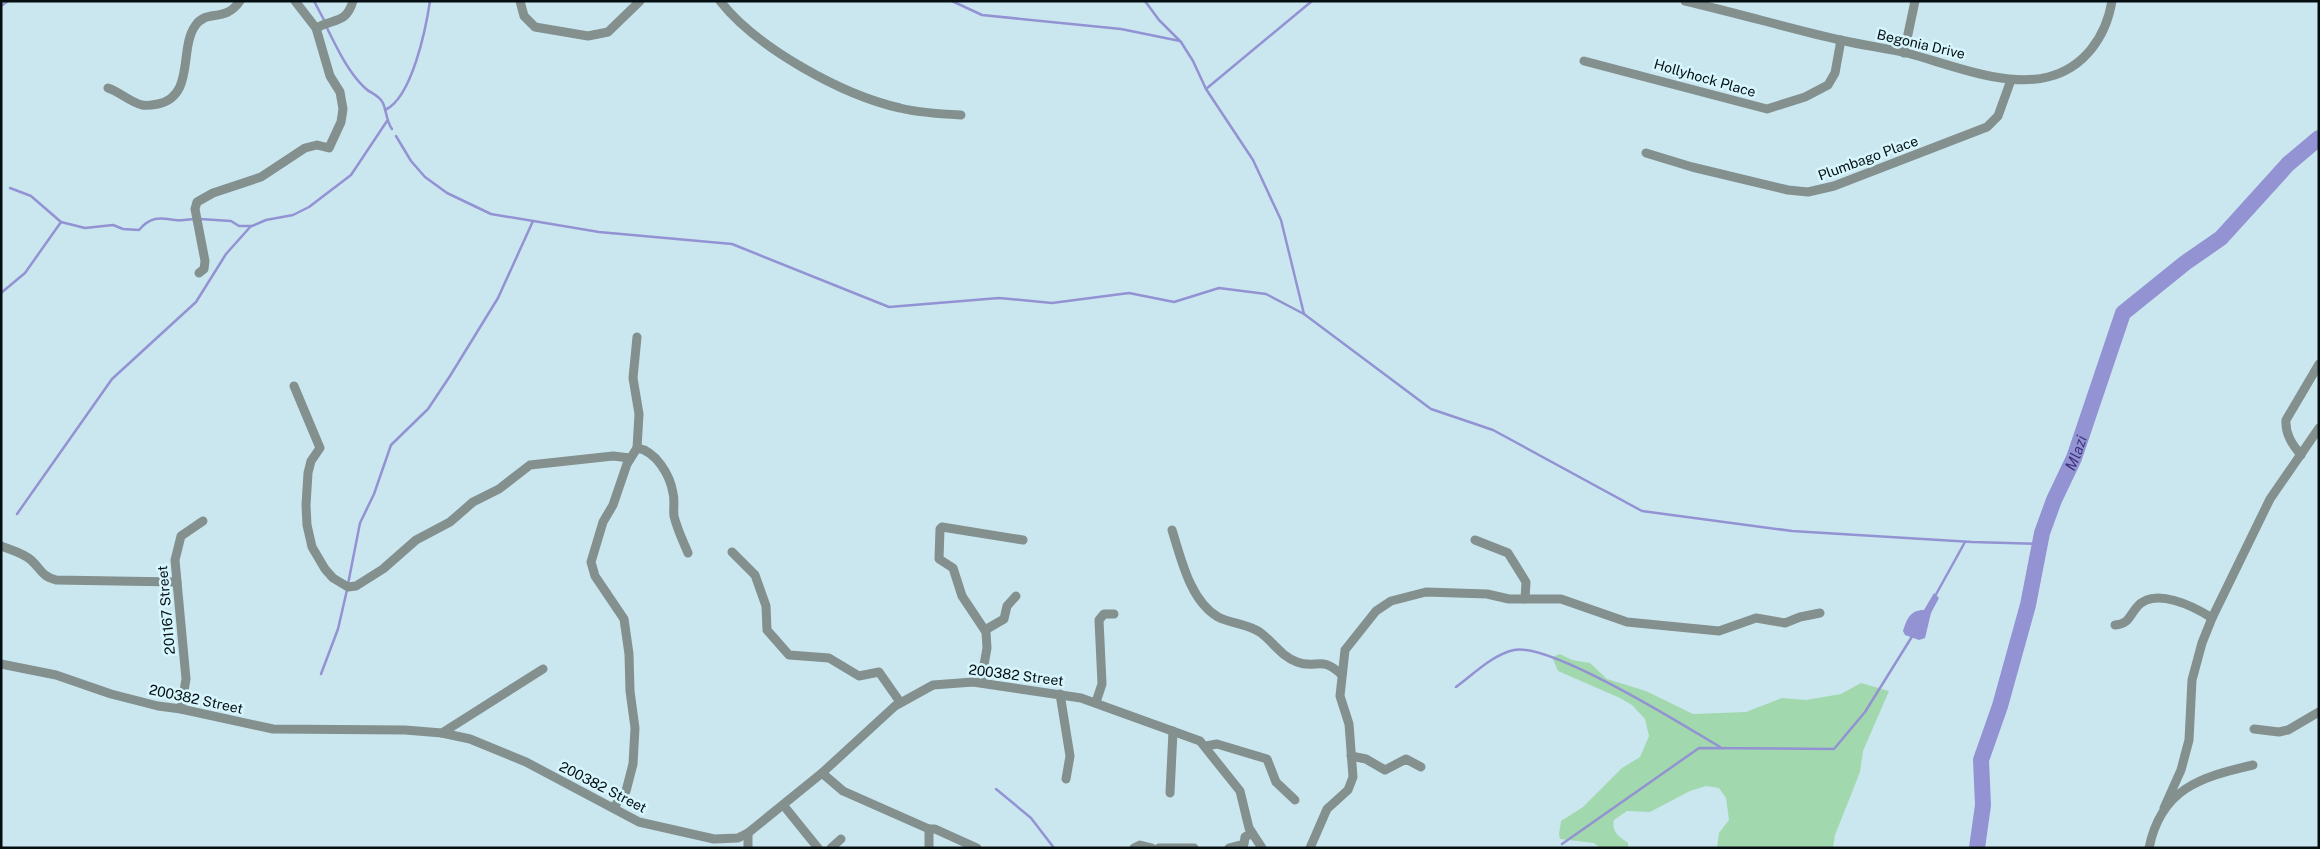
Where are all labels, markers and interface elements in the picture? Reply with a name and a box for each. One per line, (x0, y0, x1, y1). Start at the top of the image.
street label: Begonia Drive (1875, 26, 1967, 62)
street label: Hollyhock Place (1652, 56, 1758, 100)
street label: Plumbago Place (1816, 132, 1920, 184)
water label: Mlazi (2061, 433, 2090, 473)
street label: 201167 Street (154, 565, 178, 655)
street label: 200382 Street (968, 661, 1064, 689)
street label: 200382 Street (148, 681, 244, 717)
street label: 200382 Street (557, 758, 649, 816)

